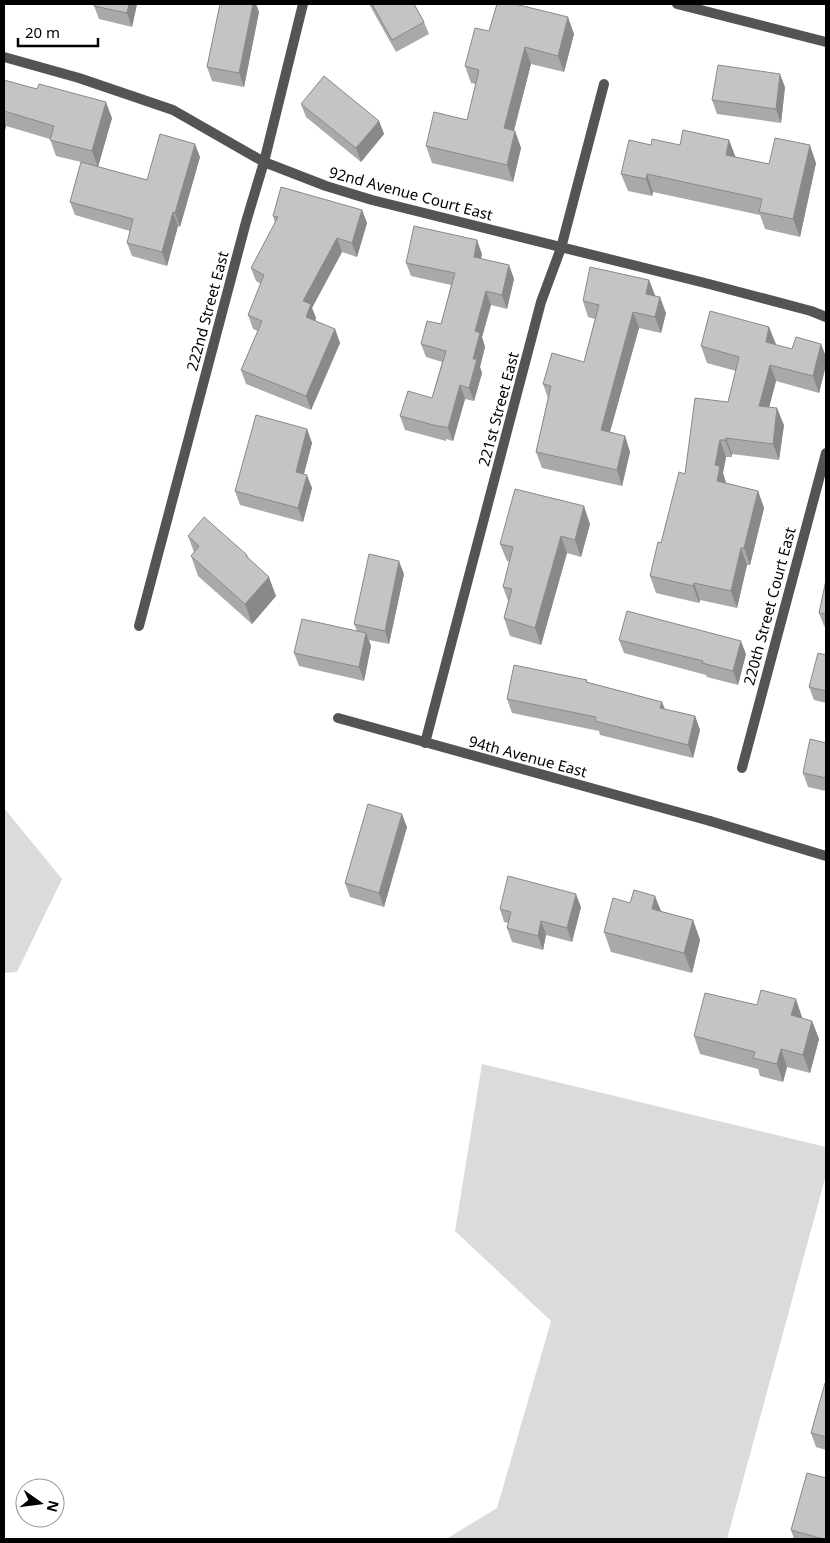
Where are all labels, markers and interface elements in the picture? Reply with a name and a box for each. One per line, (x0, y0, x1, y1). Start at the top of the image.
scale bar (18, 15, 98, 47)
text: 20 m (25, 22, 60, 42)
street label: 92nd Avenue Court East (327, 161, 496, 225)
street label: 222nd Street East (181, 248, 233, 373)
street label: 221st Street East (473, 349, 523, 468)
street label: 220th Street Court East (738, 524, 800, 687)
street label: 94th Avenue East (467, 731, 590, 782)
north arrow (15, 1478, 65, 1528)
text: N (43, 1498, 64, 1514)

